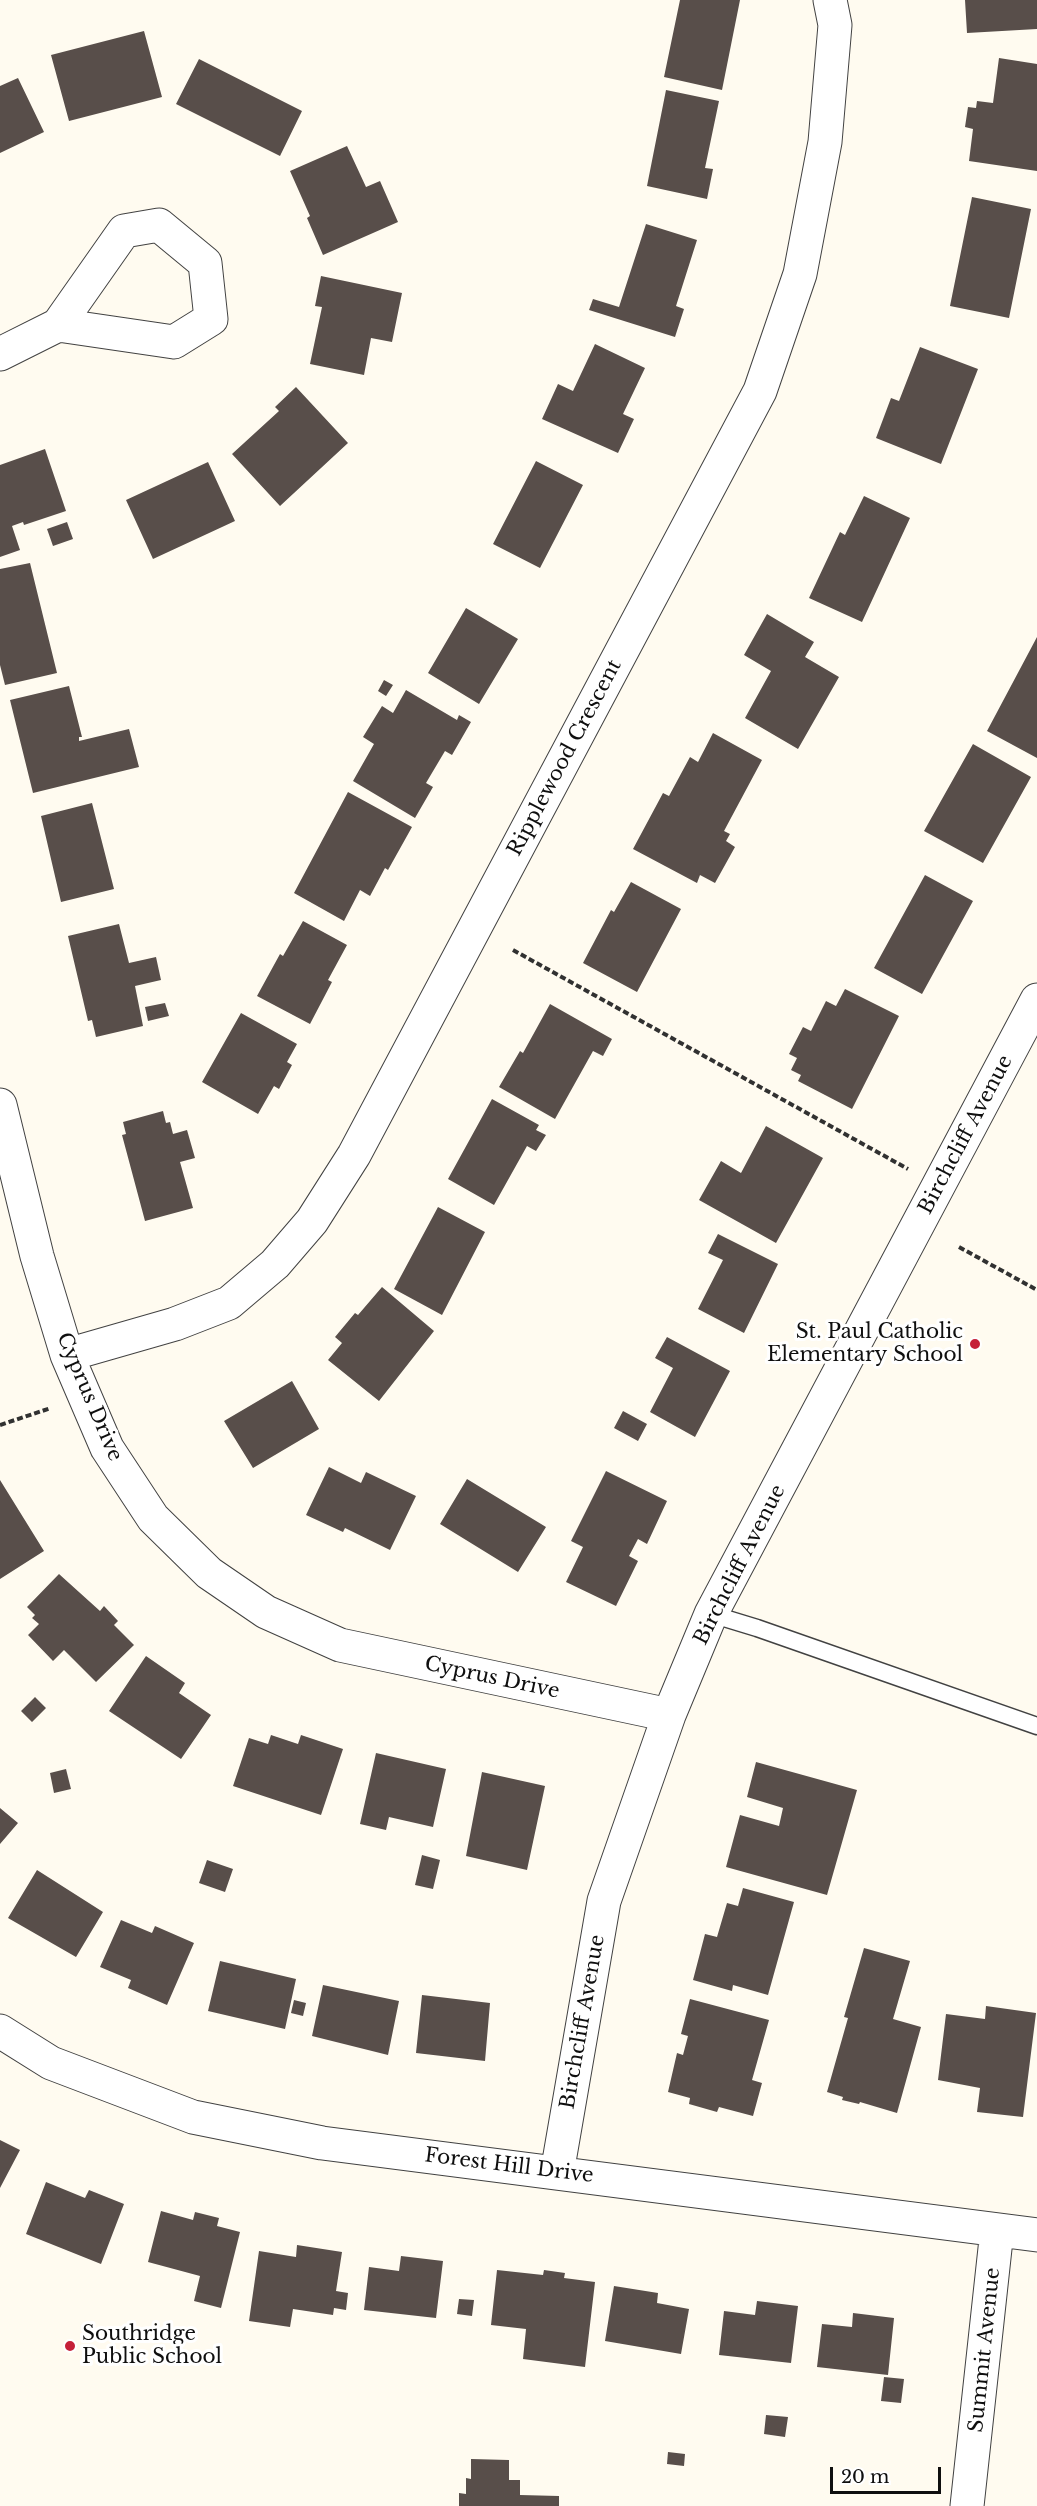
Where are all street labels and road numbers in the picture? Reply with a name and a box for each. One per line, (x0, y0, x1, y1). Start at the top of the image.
street label: Ripplewood Crescent (503, 656, 627, 860)
street label: Birchcliff Avenue (914, 1051, 1018, 1219)
street label: Cyprus Drive (51, 1329, 127, 1465)
street label: Birchcliff Avenue (689, 1481, 791, 1649)
street label: Cyprus Drive (422, 1652, 562, 1704)
street label: Birchcliff Avenue (556, 1933, 610, 2111)
street label: Forest Hill Drive (423, 2144, 595, 2188)
street label: Summit Avenue (964, 2266, 1006, 2434)

